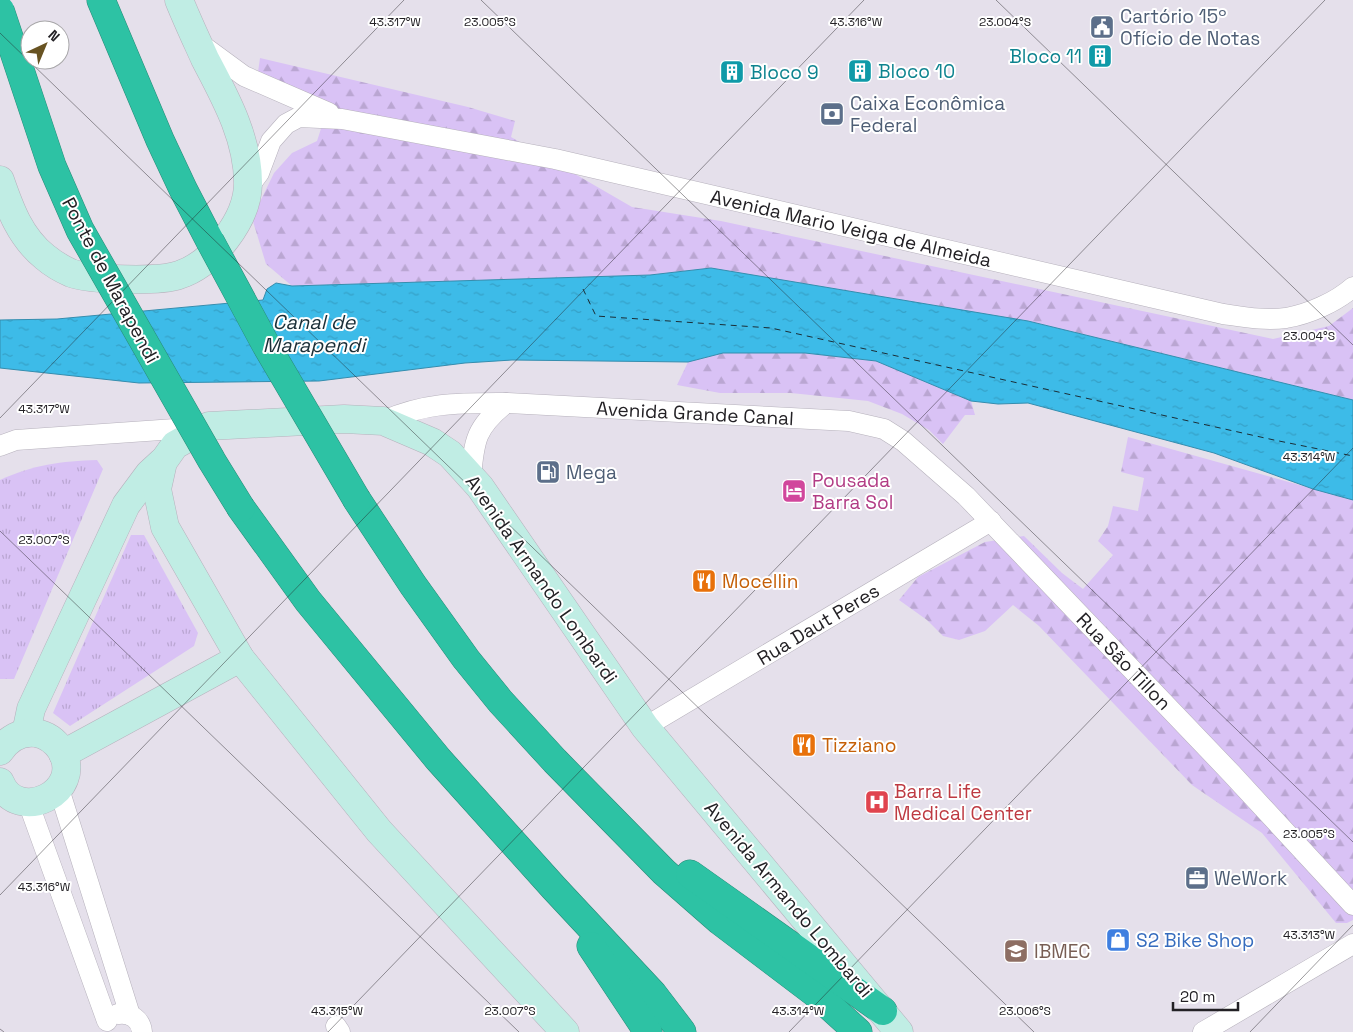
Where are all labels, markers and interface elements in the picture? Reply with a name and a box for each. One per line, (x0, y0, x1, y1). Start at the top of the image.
place label: Cartório 15º Ofício de Notas (1120, 4, 1260, 51)
text: 43.317°W (369, 14, 421, 30)
text: 23.005°S (464, 14, 516, 30)
text: 43.316°W (830, 14, 883, 30)
text: 23.004°S (979, 14, 1031, 30)
public building icon: Cartório 15º Ofício de Notas (1089, 14, 1115, 40)
north arrow (20, 20, 70, 70)
text: N (44, 26, 64, 45)
building icon: Bloco 11 (1087, 43, 1113, 69)
place label: Bloco 11 (1009, 44, 1082, 69)
building icon: Bloco 10 (847, 58, 873, 84)
building icon: Bloco 9 (719, 59, 745, 85)
place label: Bloco 10 (878, 59, 955, 84)
place label: Bloco 9 (750, 60, 819, 85)
place label: Caixa Econômica Federal (850, 91, 1005, 138)
bank icon: Caixa Econômica Federal (819, 101, 845, 127)
street label: Avenida Mario Veiga de Almeida (708, 184, 994, 273)
street label: Ponte de Marapendi (56, 193, 165, 367)
water label: Canal de Marapendi (263, 309, 367, 358)
text: 23.004°S (1283, 328, 1335, 344)
street label: Avenida Grande Canal (596, 396, 794, 431)
text: 43.317°W (18, 401, 70, 417)
text: 43.314°W (1283, 449, 1336, 465)
fuel station icon: Mega (535, 459, 561, 485)
place label: Mega (566, 460, 617, 485)
place label: Pousada Barra Sol (812, 468, 893, 515)
street label: Avenida Armando Lombardi (460, 470, 623, 688)
hotel icon: Pousada Barra Sol (781, 478, 807, 504)
text: 23.007°S (18, 532, 70, 548)
restaurant icon: Mocellin (691, 568, 717, 594)
place label: Mocellin (722, 569, 798, 594)
street label: Rua Daut Peres (753, 578, 884, 671)
street label: Rua São Tillon (1071, 607, 1176, 715)
restaurant icon: Tizziano (791, 732, 817, 758)
place label: Tizziano (822, 733, 896, 758)
place label: Barra Life Medical Center (894, 779, 1032, 826)
hospital icon: Barra Life Medical Center (864, 789, 890, 815)
street label: Avenida Armando Lombardi (699, 796, 878, 1003)
text: 23.005°S (1283, 826, 1335, 842)
office icon: WeWork (1184, 865, 1210, 891)
place label: WeWork (1214, 866, 1287, 891)
text: 43.316°W (18, 879, 71, 895)
shop icon: S2 Bike Shop (1105, 927, 1131, 953)
text: 43.313°W (1283, 927, 1336, 943)
place label: S2 Bike Shop (1136, 928, 1254, 953)
school or university icon: IBMEC (1003, 938, 1029, 964)
place label: IBMEC (1034, 939, 1091, 964)
scale bar (1173, 980, 1238, 1012)
text: 20 m (1180, 987, 1215, 1006)
text: 43.315°W (311, 1003, 364, 1019)
text: 23.007°S (484, 1003, 536, 1019)
text: 43.314°W (772, 1003, 825, 1019)
text: 23.006°S (999, 1003, 1051, 1019)

